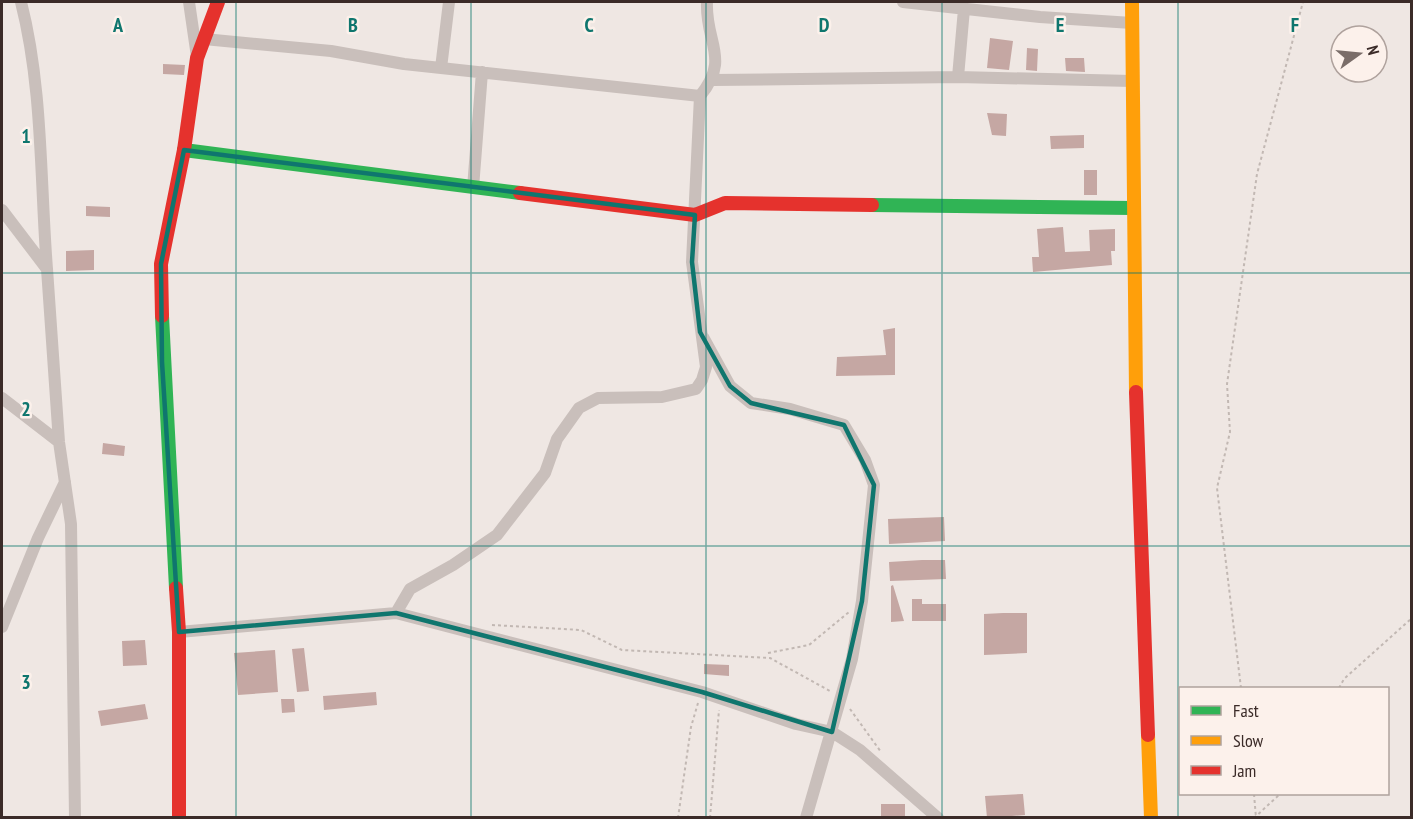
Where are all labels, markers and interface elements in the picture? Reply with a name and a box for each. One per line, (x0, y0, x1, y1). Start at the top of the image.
text: A (112, 12, 124, 38)
text: B (348, 12, 358, 38)
text: C (584, 12, 594, 38)
text: D (819, 12, 830, 38)
text: E (1056, 12, 1064, 38)
text: F (1291, 12, 1299, 38)
north arrow (1329, 24, 1389, 84)
text: N (1363, 43, 1384, 57)
text: 1 (21, 123, 31, 149)
text: 2 (21, 396, 31, 422)
text: 3 (21, 669, 31, 695)
legend (1179, 687, 1389, 795)
text: Fast (1233, 699, 1259, 722)
text: Slow (1233, 729, 1264, 752)
text: Jam (1232, 759, 1256, 782)

